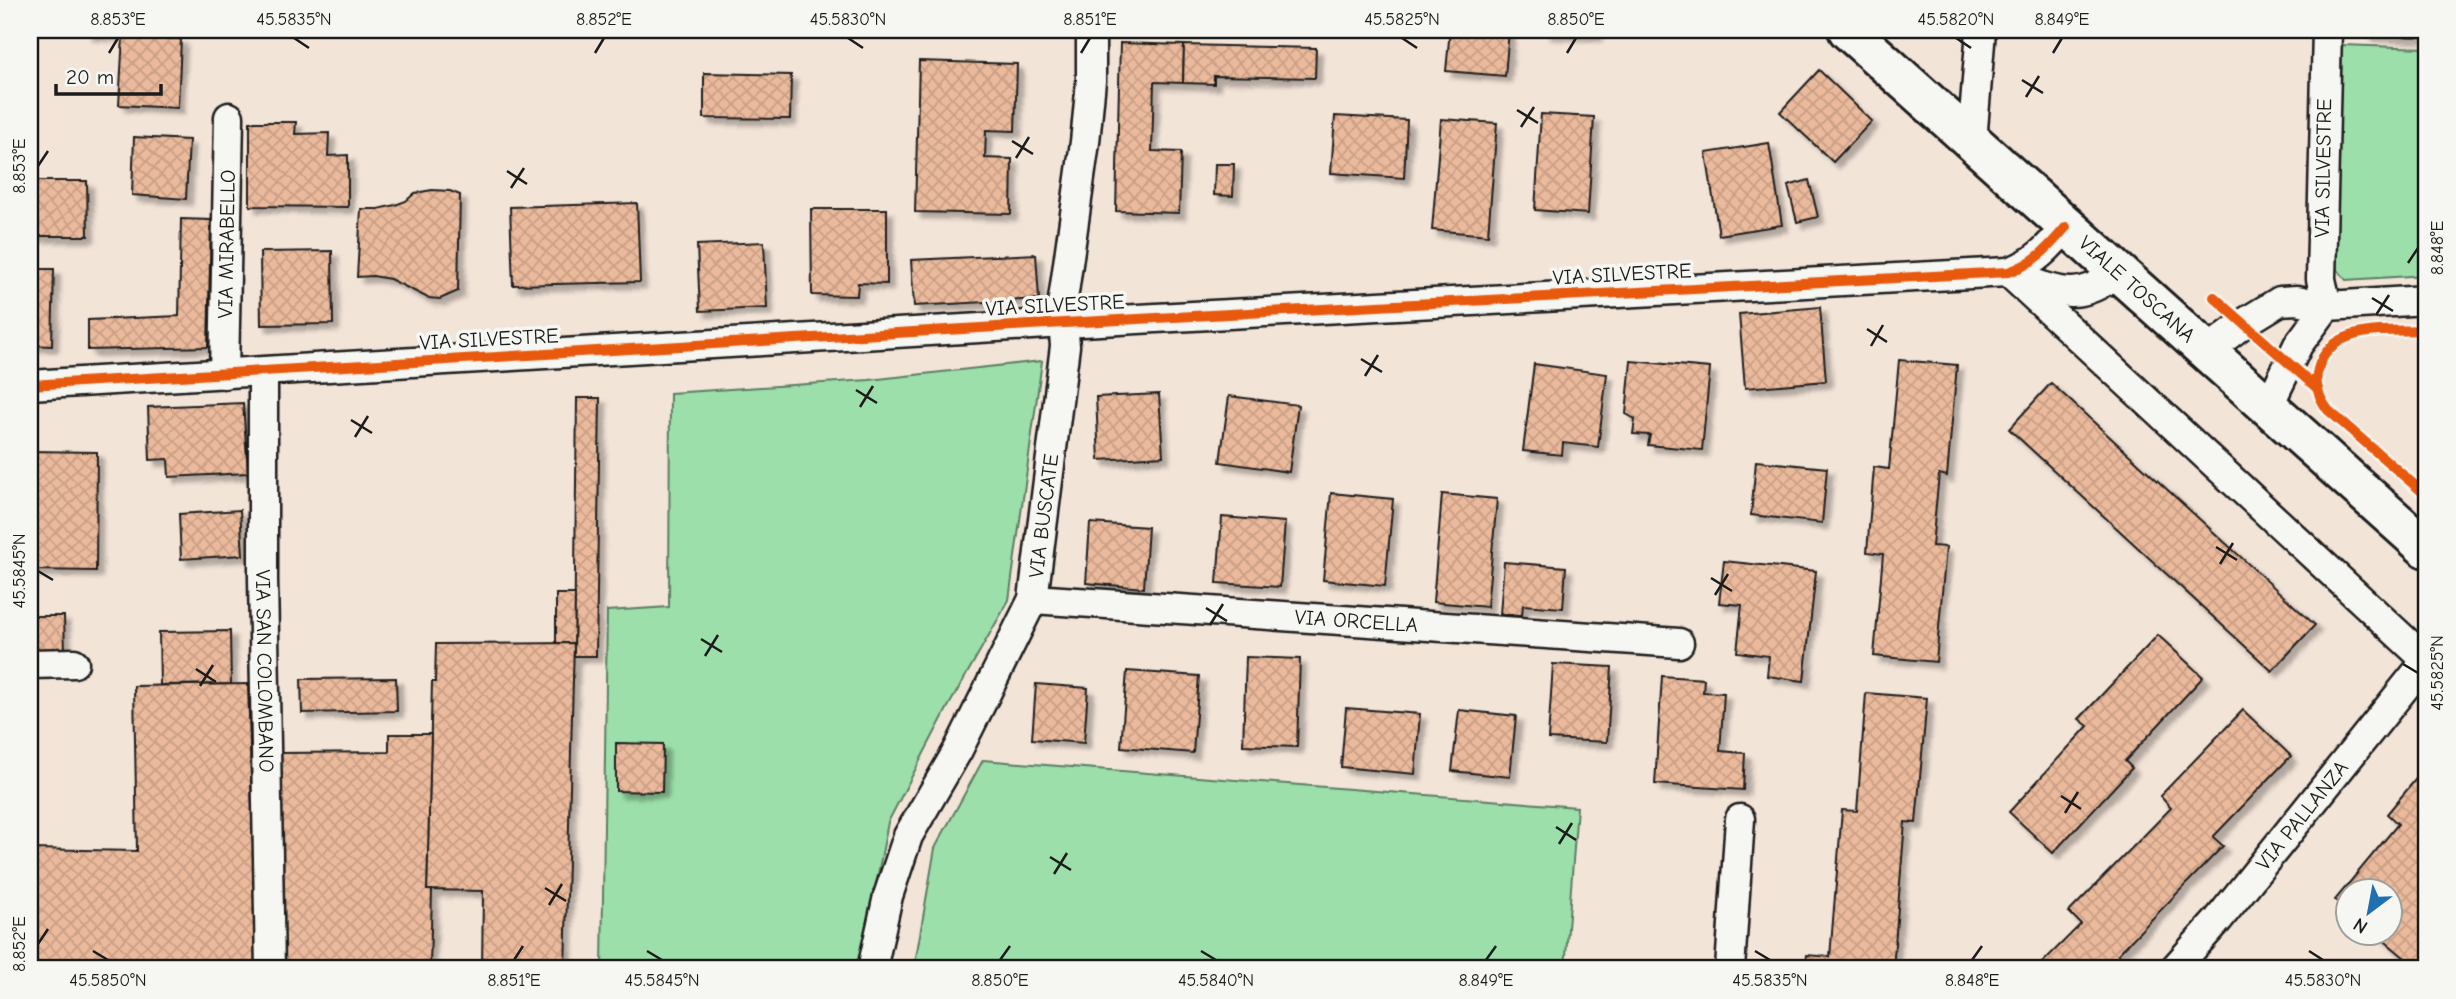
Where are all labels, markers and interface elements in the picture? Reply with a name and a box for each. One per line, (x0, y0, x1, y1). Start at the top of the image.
text: 8.853°E (90, 9, 146, 30)
text: 45.5835°N (256, 9, 332, 30)
text: 8.852°E (576, 9, 632, 30)
text: 45.5830°N (810, 9, 886, 30)
text: 8.851°E (1063, 9, 1117, 30)
text: 45.5825°N (1364, 9, 1440, 30)
text: 8.850°E (1547, 9, 1605, 30)
text: 45.5820°N (1918, 9, 1994, 30)
text: 8.849°E (2035, 9, 2090, 30)
scale bar (56, 52, 161, 96)
text: 20 m (66, 65, 114, 89)
street label: VIA SILVESTRE (2310, 98, 2336, 238)
text: 8.853°E (9, 138, 30, 194)
street label: VIA MIRABELLO (213, 169, 240, 319)
text: 8.848°E (2427, 221, 2448, 275)
street label: VIALE TOSCANA (2074, 231, 2200, 347)
street label: VIA SILVESTRE (1552, 258, 1692, 290)
street label: VIA SILVESTRE (985, 289, 1125, 321)
street label: VIA SILVESTRE (419, 323, 559, 355)
street label: VIA BUSCATE (1024, 452, 1063, 579)
text: 45.5845°N (9, 533, 30, 609)
street label: VIA SAN COLOMBANO (251, 569, 278, 773)
street label: VIA ORCELLA (1294, 605, 1419, 637)
text: 45.5825°N (2427, 635, 2448, 711)
street label: VIA PALLANZA (2251, 756, 2353, 875)
north arrow (2334, 876, 2404, 946)
text: N (2349, 913, 2372, 938)
text: 8.852°E (9, 916, 30, 972)
text: 45.5850°N (69, 970, 147, 991)
text: 8.851°E (487, 970, 541, 991)
text: 45.5845°N (624, 970, 700, 991)
text: 8.850°E (971, 970, 1029, 991)
text: 45.5840°N (1178, 970, 1254, 991)
text: 8.849°E (1459, 970, 1514, 991)
text: 45.5835°N (1732, 970, 1808, 991)
text: 8.848°E (1945, 970, 1999, 991)
text: 45.5830°N (2285, 970, 2361, 991)

